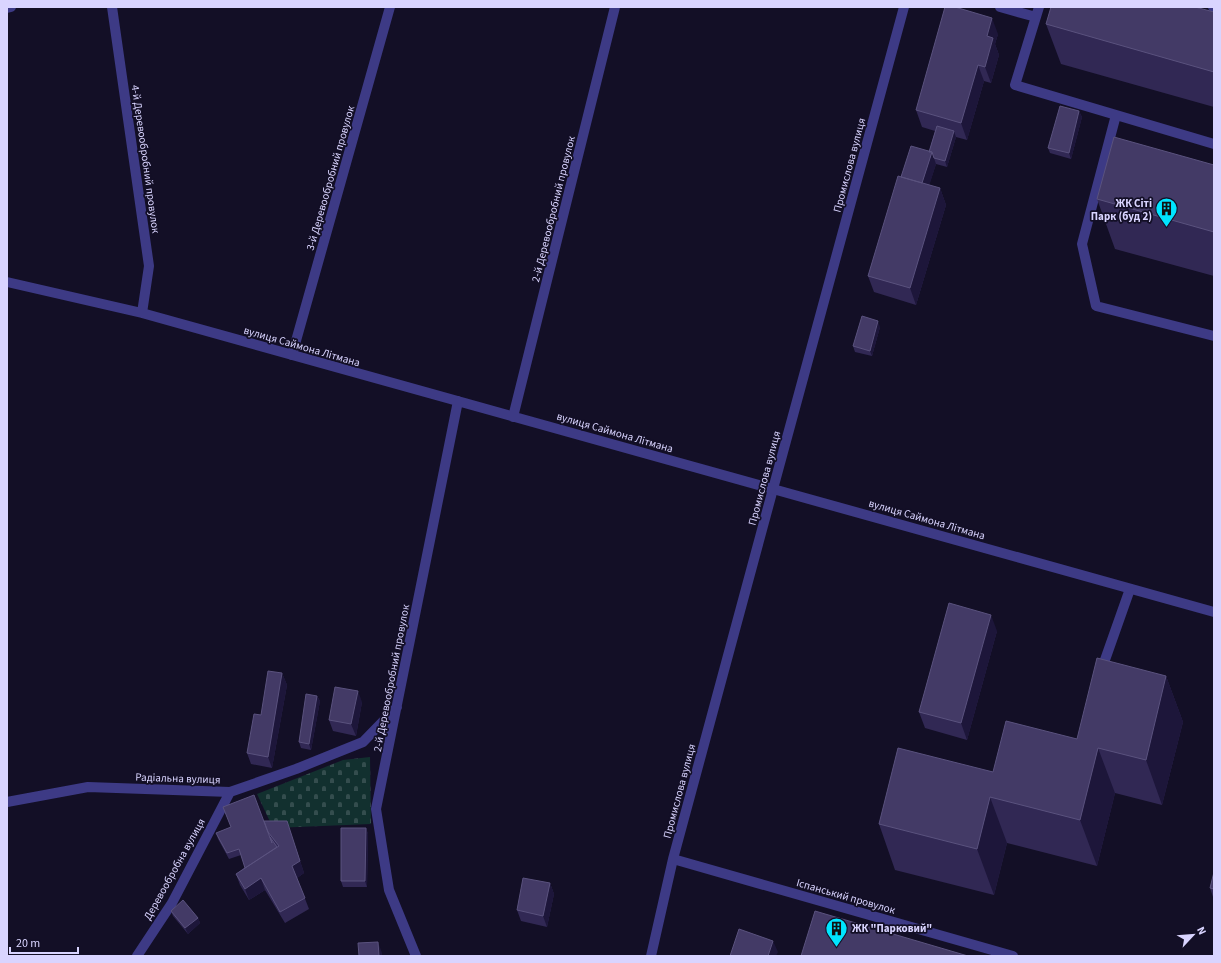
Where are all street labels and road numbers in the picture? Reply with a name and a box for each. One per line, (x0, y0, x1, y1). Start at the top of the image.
street label: 4-й Деревообробний провулок (128, 84, 163, 235)
street label: 3-й Деревообробний провулок (303, 104, 358, 252)
street label: Промислова вулиця (830, 116, 869, 214)
street label: 2-й Деревообробний провулок (528, 134, 579, 284)
street label: вулиця Саймона Літмана (242, 323, 362, 370)
street label: вулиця Саймона Літмана (555, 409, 675, 456)
street label: Промислова вулиця (745, 429, 784, 527)
street label: вулиця Саймона Літмана (867, 496, 987, 543)
street label: 2-й Деревообробний провулок (370, 603, 413, 753)
street label: Промислова вулиця (660, 742, 699, 840)
street label: Радіальна вулиця (135, 770, 221, 787)
street label: Деревообробна вулиця (140, 816, 209, 923)
street label: Іспанський провулок (795, 875, 898, 918)

